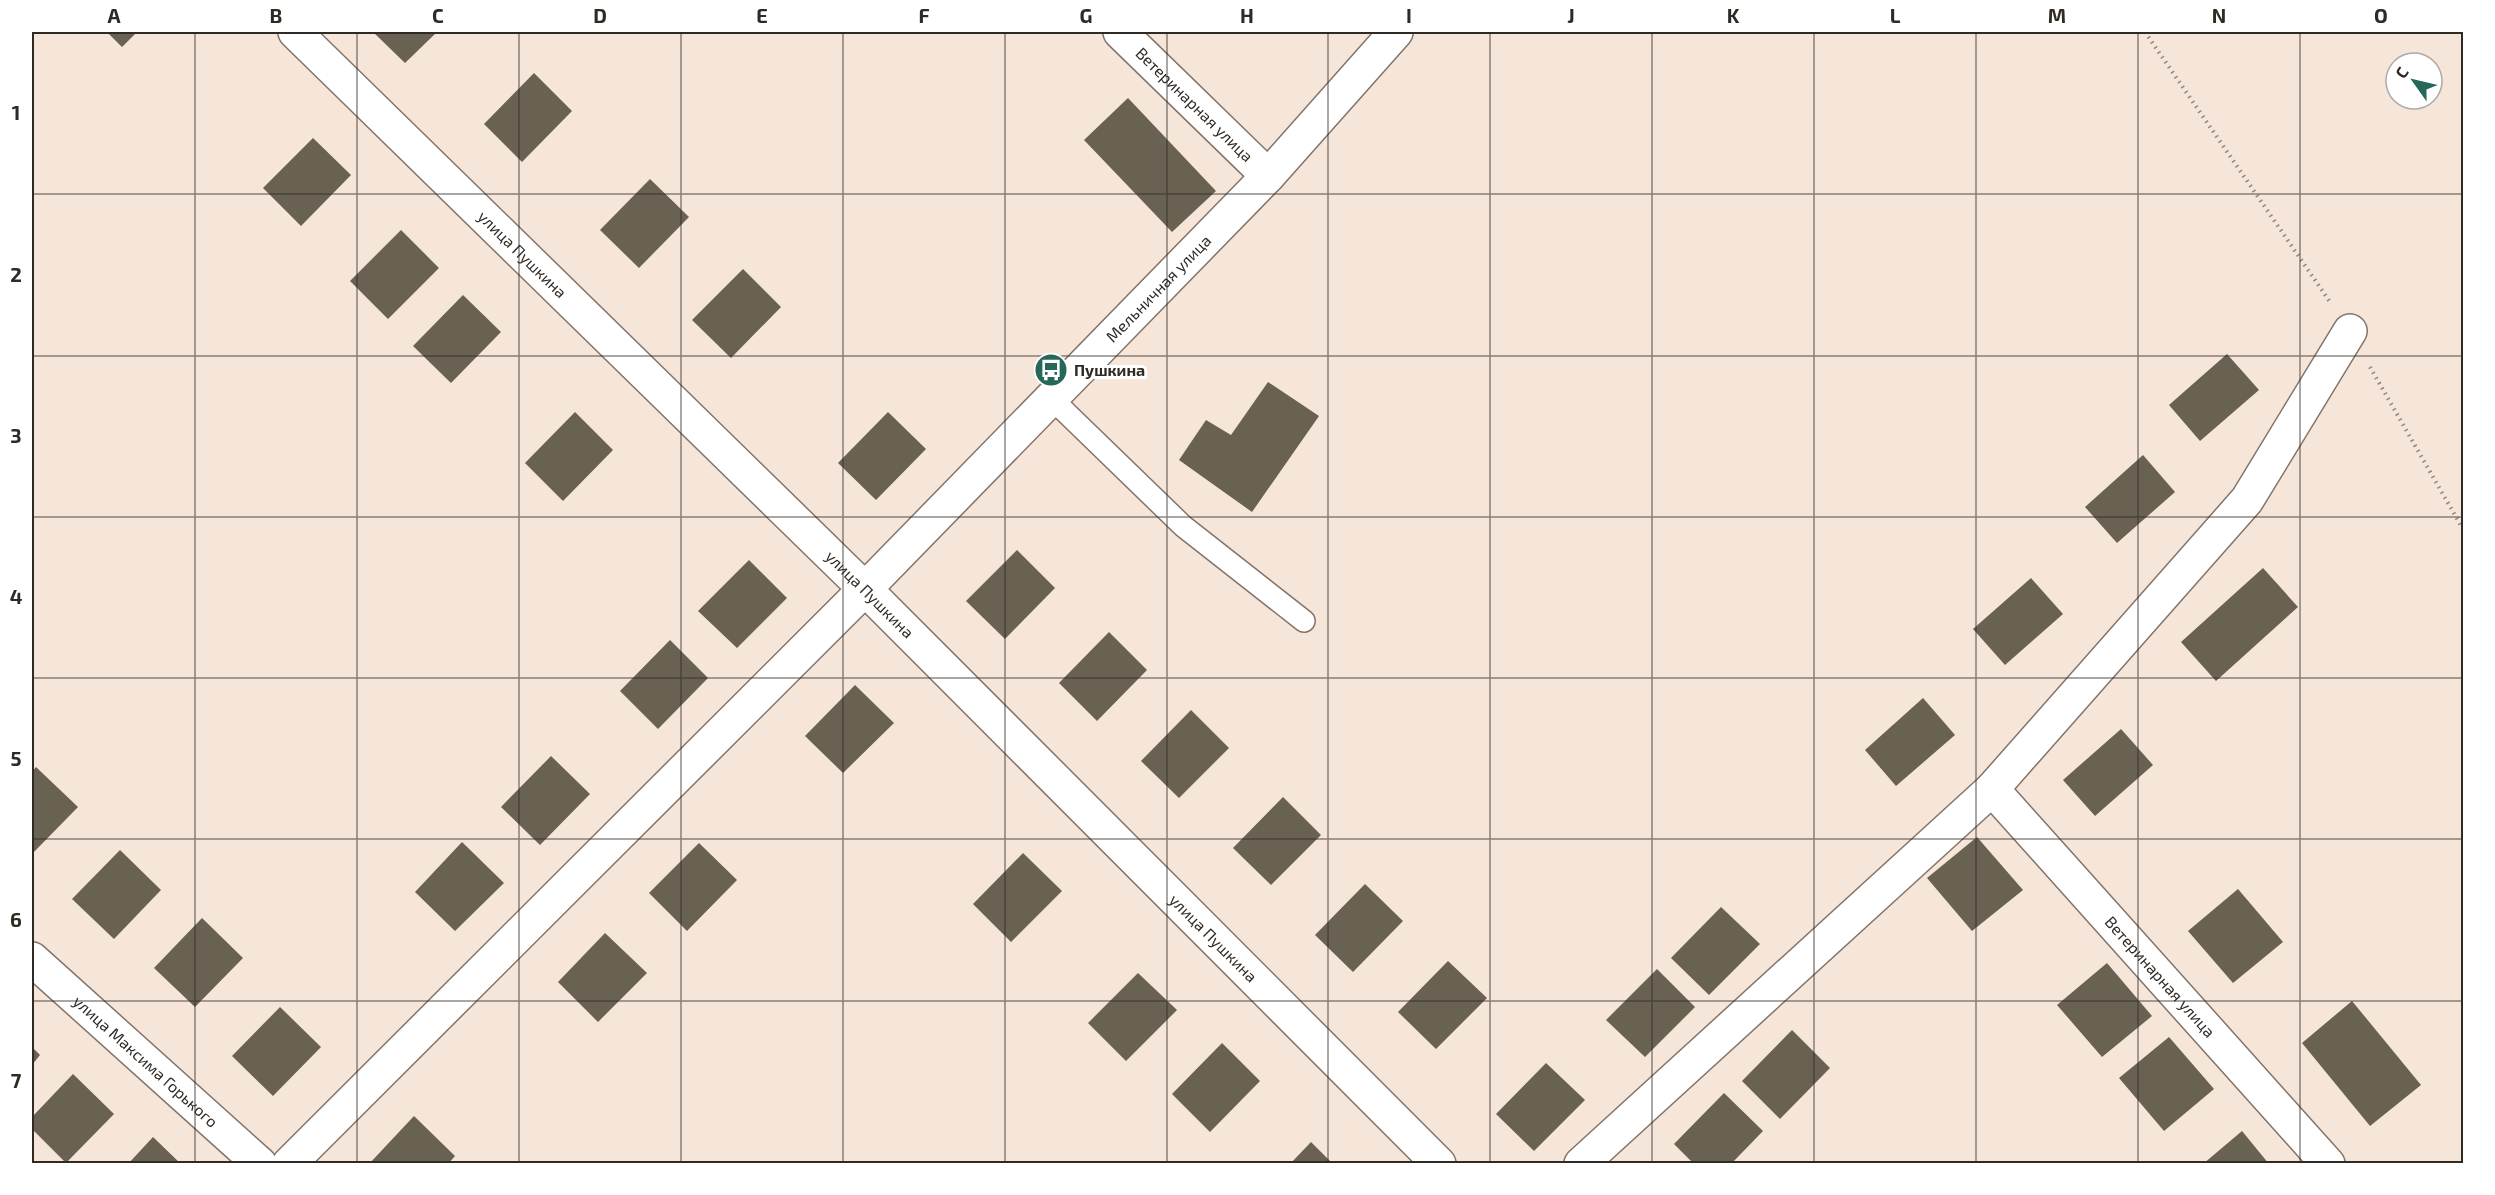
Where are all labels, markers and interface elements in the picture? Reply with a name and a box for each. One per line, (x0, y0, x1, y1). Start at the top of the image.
text: A (107, 3, 121, 27)
text: B (270, 3, 282, 27)
text: C (432, 3, 444, 27)
text: D (593, 3, 607, 27)
text: E (756, 3, 768, 27)
text: F (918, 3, 930, 27)
text: G (1080, 3, 1092, 27)
text: H (1240, 3, 1254, 27)
text: I (1406, 3, 1412, 27)
text: J (1567, 3, 1575, 27)
text: K (1727, 3, 1740, 27)
text: L (1890, 3, 1901, 27)
text: M (2048, 3, 2066, 27)
text: N (2212, 3, 2226, 27)
text: O (2374, 3, 2388, 27)
street label: Ветеринарная улица (1132, 43, 1257, 165)
north arrow (2384, 51, 2444, 111)
text: С (2391, 63, 2412, 82)
text: 1 (12, 100, 20, 124)
street label: улица Пушкина (474, 206, 571, 301)
street label: Мельничная улица (1102, 230, 1215, 346)
text: 2 (10, 262, 22, 286)
bus stop icon: Пушкина (1033, 352, 1069, 388)
place label: Пушкина (1074, 360, 1145, 379)
text: 3 (10, 423, 22, 447)
street label: улица Пушкина (821, 546, 918, 642)
text: 4 (10, 584, 23, 608)
text: 5 (10, 746, 22, 770)
street label: улица Пушкина (1165, 890, 1262, 986)
text: 6 (10, 907, 22, 931)
street label: Ветеринарная улица (2101, 912, 2220, 1041)
street label: улица Максима Горького (69, 991, 222, 1131)
text: 7 (11, 1068, 22, 1092)

